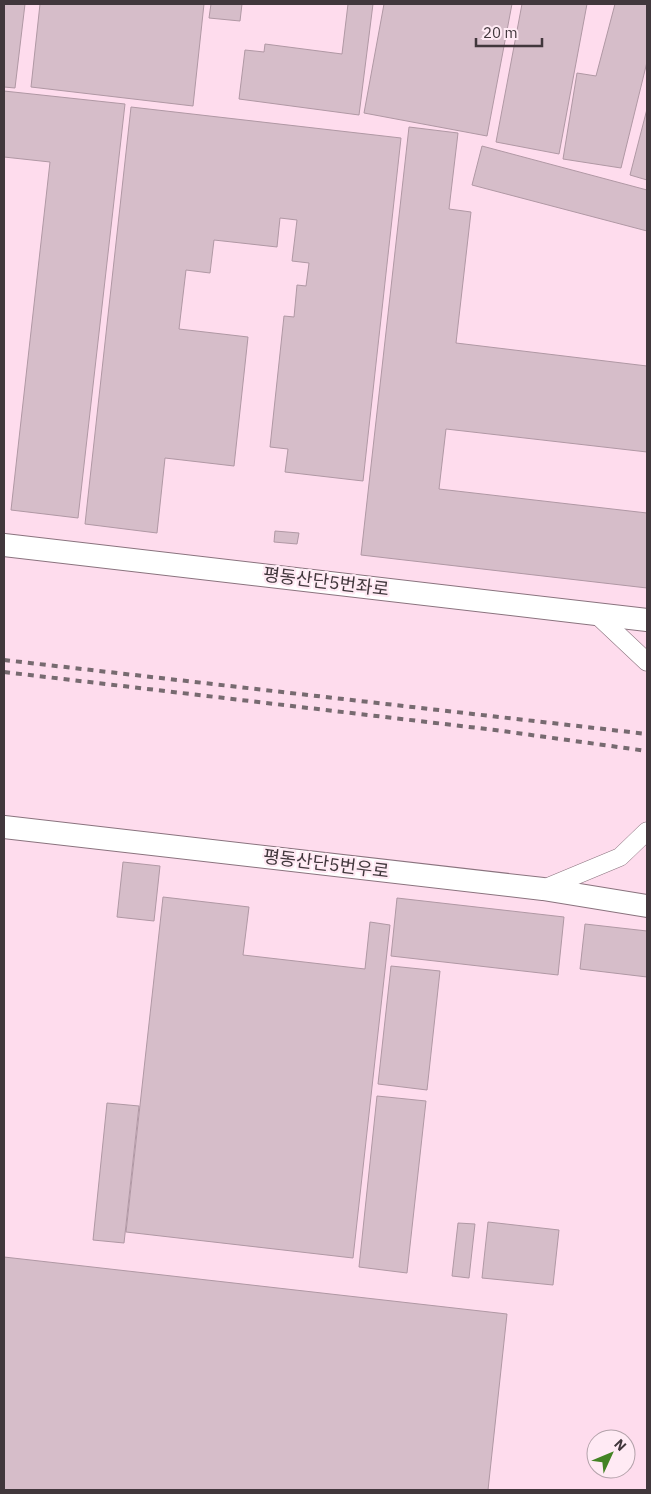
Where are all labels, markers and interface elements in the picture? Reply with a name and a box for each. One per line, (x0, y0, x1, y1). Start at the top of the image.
scale bar (476, 15, 542, 47)
text: 20 m (483, 23, 518, 42)
street label: 평동산단5번좌로 (262, 562, 390, 601)
street label: 평동산단5번우로 (262, 844, 390, 883)
north arrow (586, 1429, 636, 1479)
text: N (610, 1435, 630, 1455)

